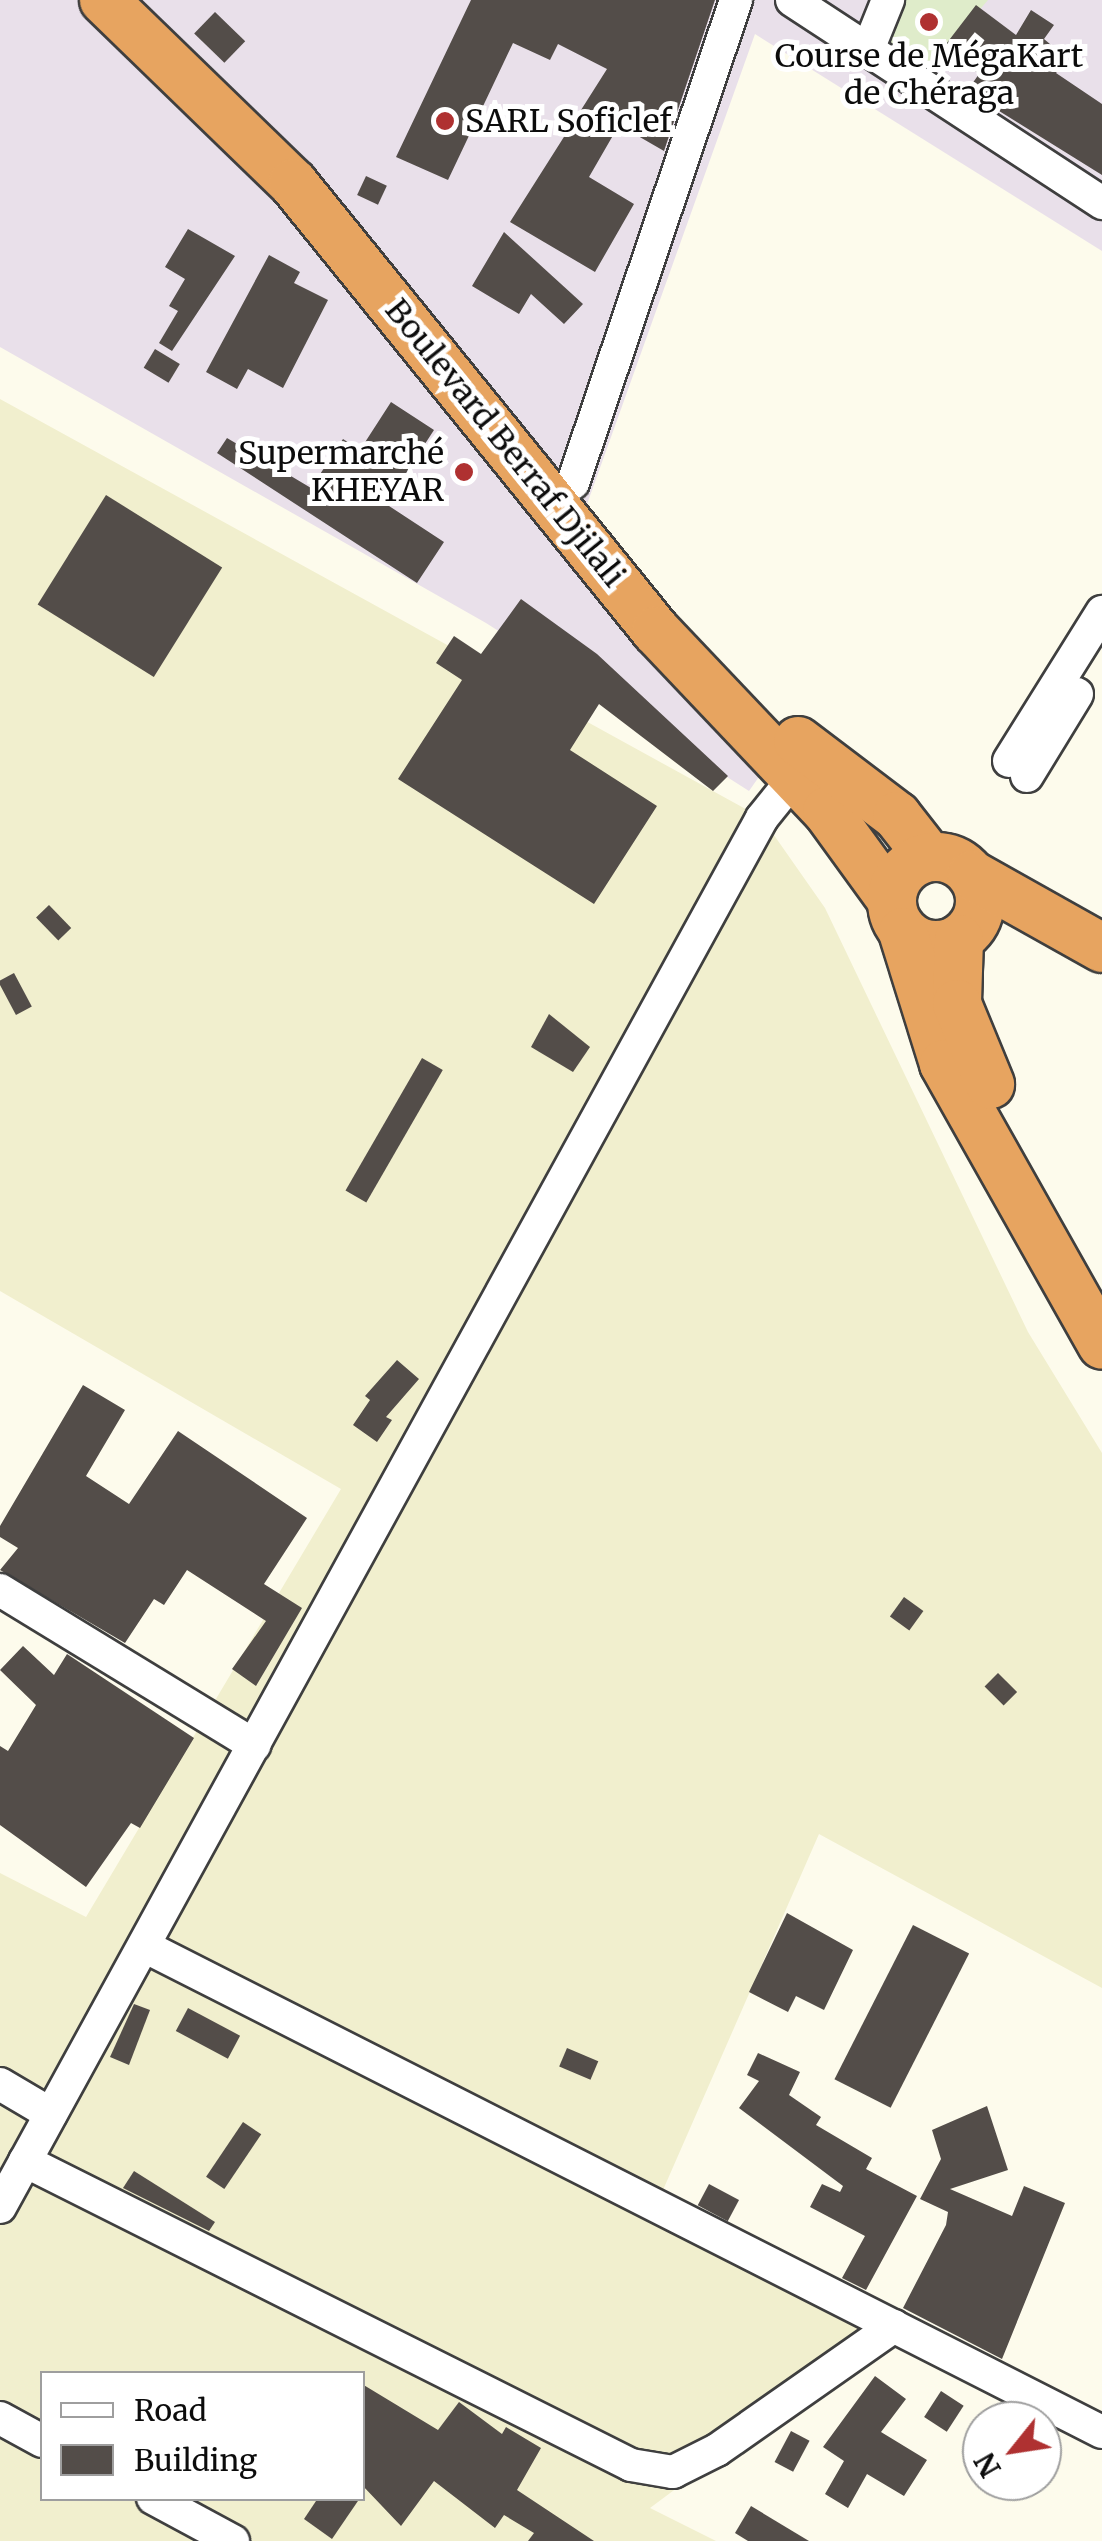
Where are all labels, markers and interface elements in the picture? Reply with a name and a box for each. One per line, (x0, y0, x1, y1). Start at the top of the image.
marker: Course de MégaKart de Chéraga (918, 11, 940, 33)
place label: Course de MégaKart de Chéraga (775, 38, 1083, 113)
place label: SARL Soficlef (465, 102, 671, 140)
marker: SARL Soficlef (434, 110, 456, 132)
street label: Boulevard Berraf Djilali (377, 291, 633, 595)
place label: Supermarché KHEYAR (238, 435, 444, 510)
marker: Supermarché KHEYAR (453, 461, 475, 483)
legend (40, 2371, 365, 2501)
text: Road (134, 2391, 207, 2429)
north arrow (962, 2401, 1062, 2501)
text: Building (134, 2441, 257, 2479)
text: N (967, 2446, 1009, 2484)

